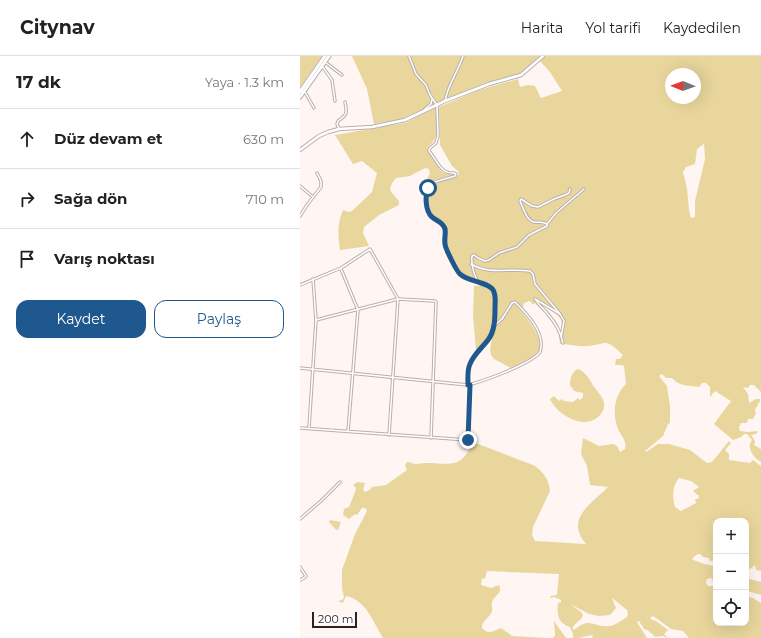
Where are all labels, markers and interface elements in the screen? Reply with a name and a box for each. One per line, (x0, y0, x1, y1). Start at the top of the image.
text: Citynav (20, 16, 95, 39)
text: Harita (521, 19, 563, 37)
text: Yol tarifi (585, 19, 641, 37)
text: Kaydedilen (663, 19, 741, 37)
north arrow (665, 68, 701, 104)
text: 17 dk (16, 72, 61, 92)
text: Yaya · 1.3 km (205, 74, 284, 90)
icon: ahead (16, 128, 38, 150)
text: Düz devam et (54, 129, 163, 148)
text: 630 m (243, 131, 284, 147)
route start (419, 179, 437, 197)
icon: right (16, 188, 38, 210)
text: Sağa dön (54, 189, 127, 208)
text: 710 m (246, 191, 284, 207)
icon: arrive (16, 248, 38, 270)
text: Varış noktası (54, 249, 155, 268)
button: Kaydet (16, 300, 146, 338)
button: Paylaş (154, 300, 284, 338)
route end (459, 431, 477, 449)
map controls (713, 518, 749, 626)
button: + (713, 518, 749, 554)
button: − (713, 554, 749, 590)
button: locate (713, 590, 749, 626)
scale bar (312, 610, 357, 629)
text: 200 m (318, 612, 353, 626)

